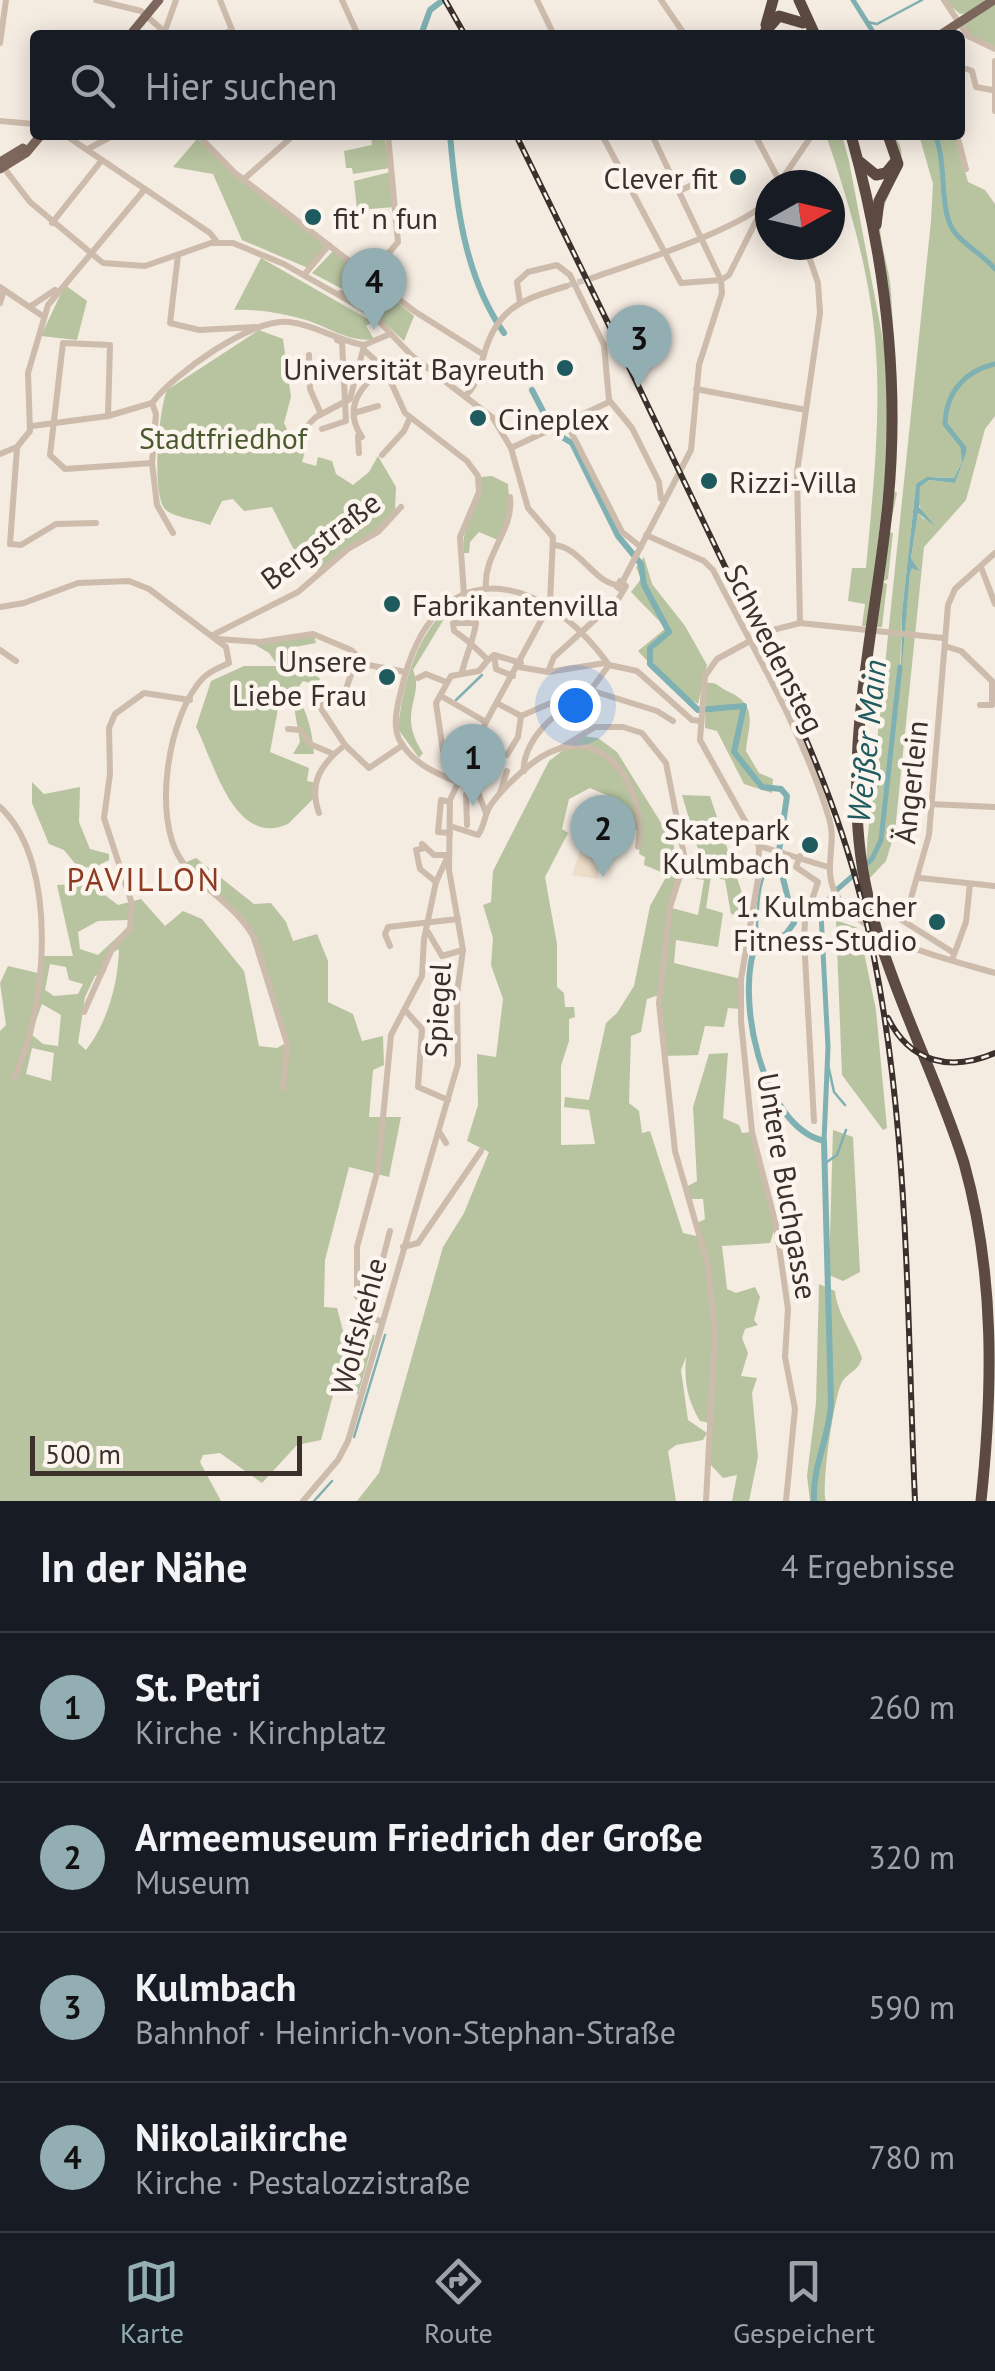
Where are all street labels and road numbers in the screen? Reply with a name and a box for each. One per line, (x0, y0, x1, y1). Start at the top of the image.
street label: Bergstraße (252, 482, 388, 598)
street label: Schwedensteg (716, 557, 834, 739)
street label: Ängerlein (884, 718, 936, 846)
street label: Spiegel (415, 961, 459, 1059)
street label: Untere Buchgasse (749, 1070, 827, 1302)
street label: Wolfskehle (321, 1253, 395, 1399)

